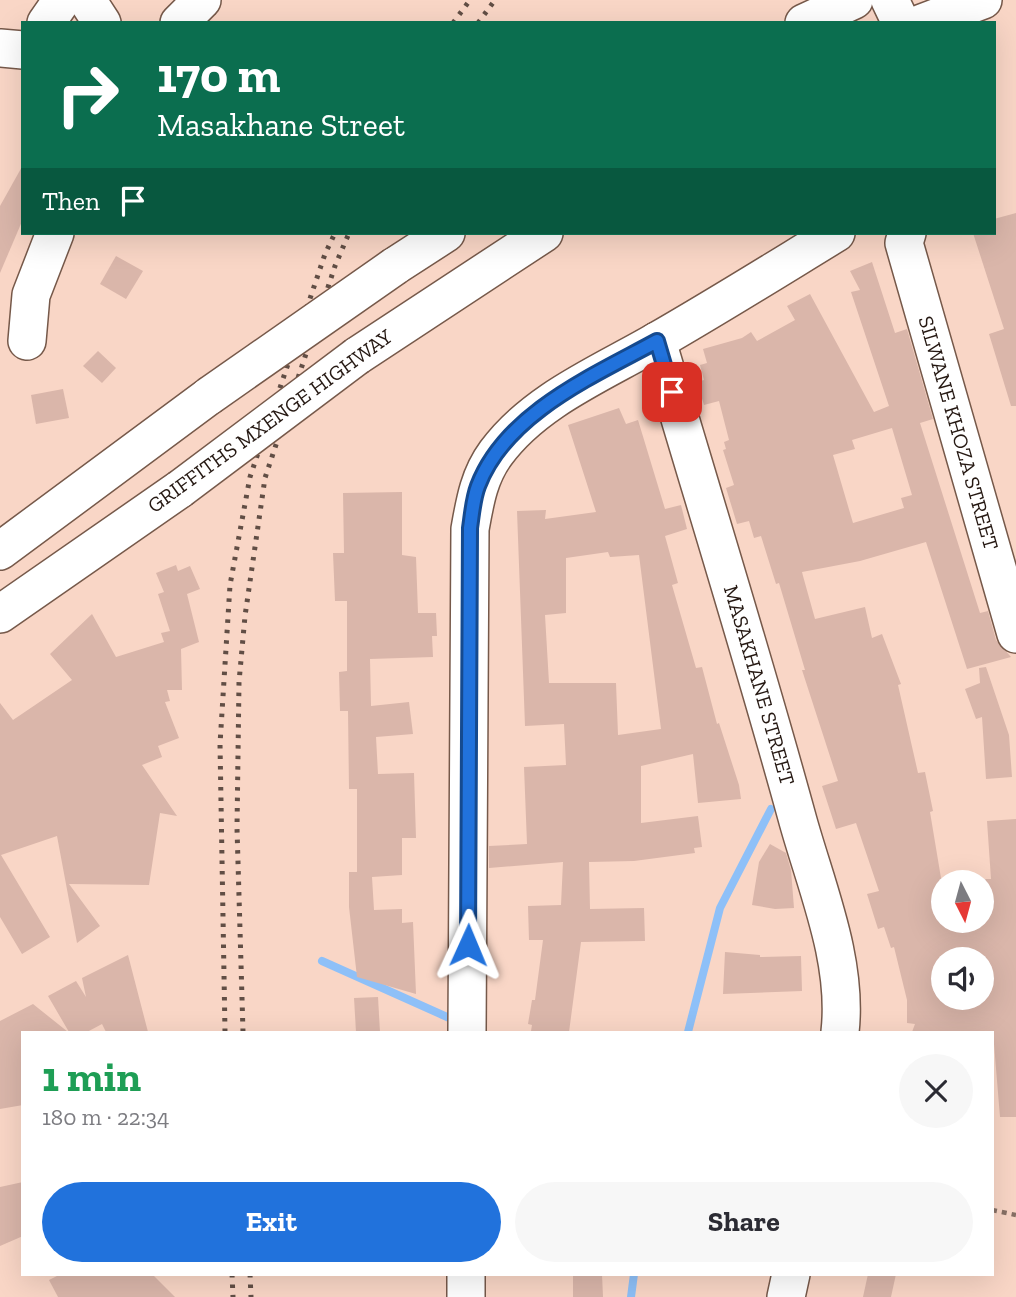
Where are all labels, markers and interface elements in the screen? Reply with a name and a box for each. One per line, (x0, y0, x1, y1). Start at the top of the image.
text: 170 m (157, 46, 280, 105)
icon: right (42, 49, 133, 140)
text: Masakhane Street (157, 106, 405, 144)
icon: arrive (114, 182, 152, 220)
text: Then (42, 185, 100, 217)
street label: SILWANE KHOZA STREET (914, 313, 1004, 553)
street label: GRIFFITHS MXENGE HIGHWAY (143, 323, 397, 518)
pin (642, 362, 702, 422)
icon: arrive (653, 373, 691, 411)
street label: MASAKHANE STREET (719, 582, 800, 788)
north arrow (931, 870, 994, 933)
map controls (931, 870, 994, 1010)
position arrow (431, 908, 505, 982)
button: sound (931, 947, 994, 1010)
text: 1 min (42, 1051, 141, 1102)
button: close (899, 1054, 973, 1128)
text: 180 m · 22:34 (42, 1103, 170, 1131)
button: Exit (42, 1182, 501, 1262)
button: Share (515, 1182, 973, 1262)

